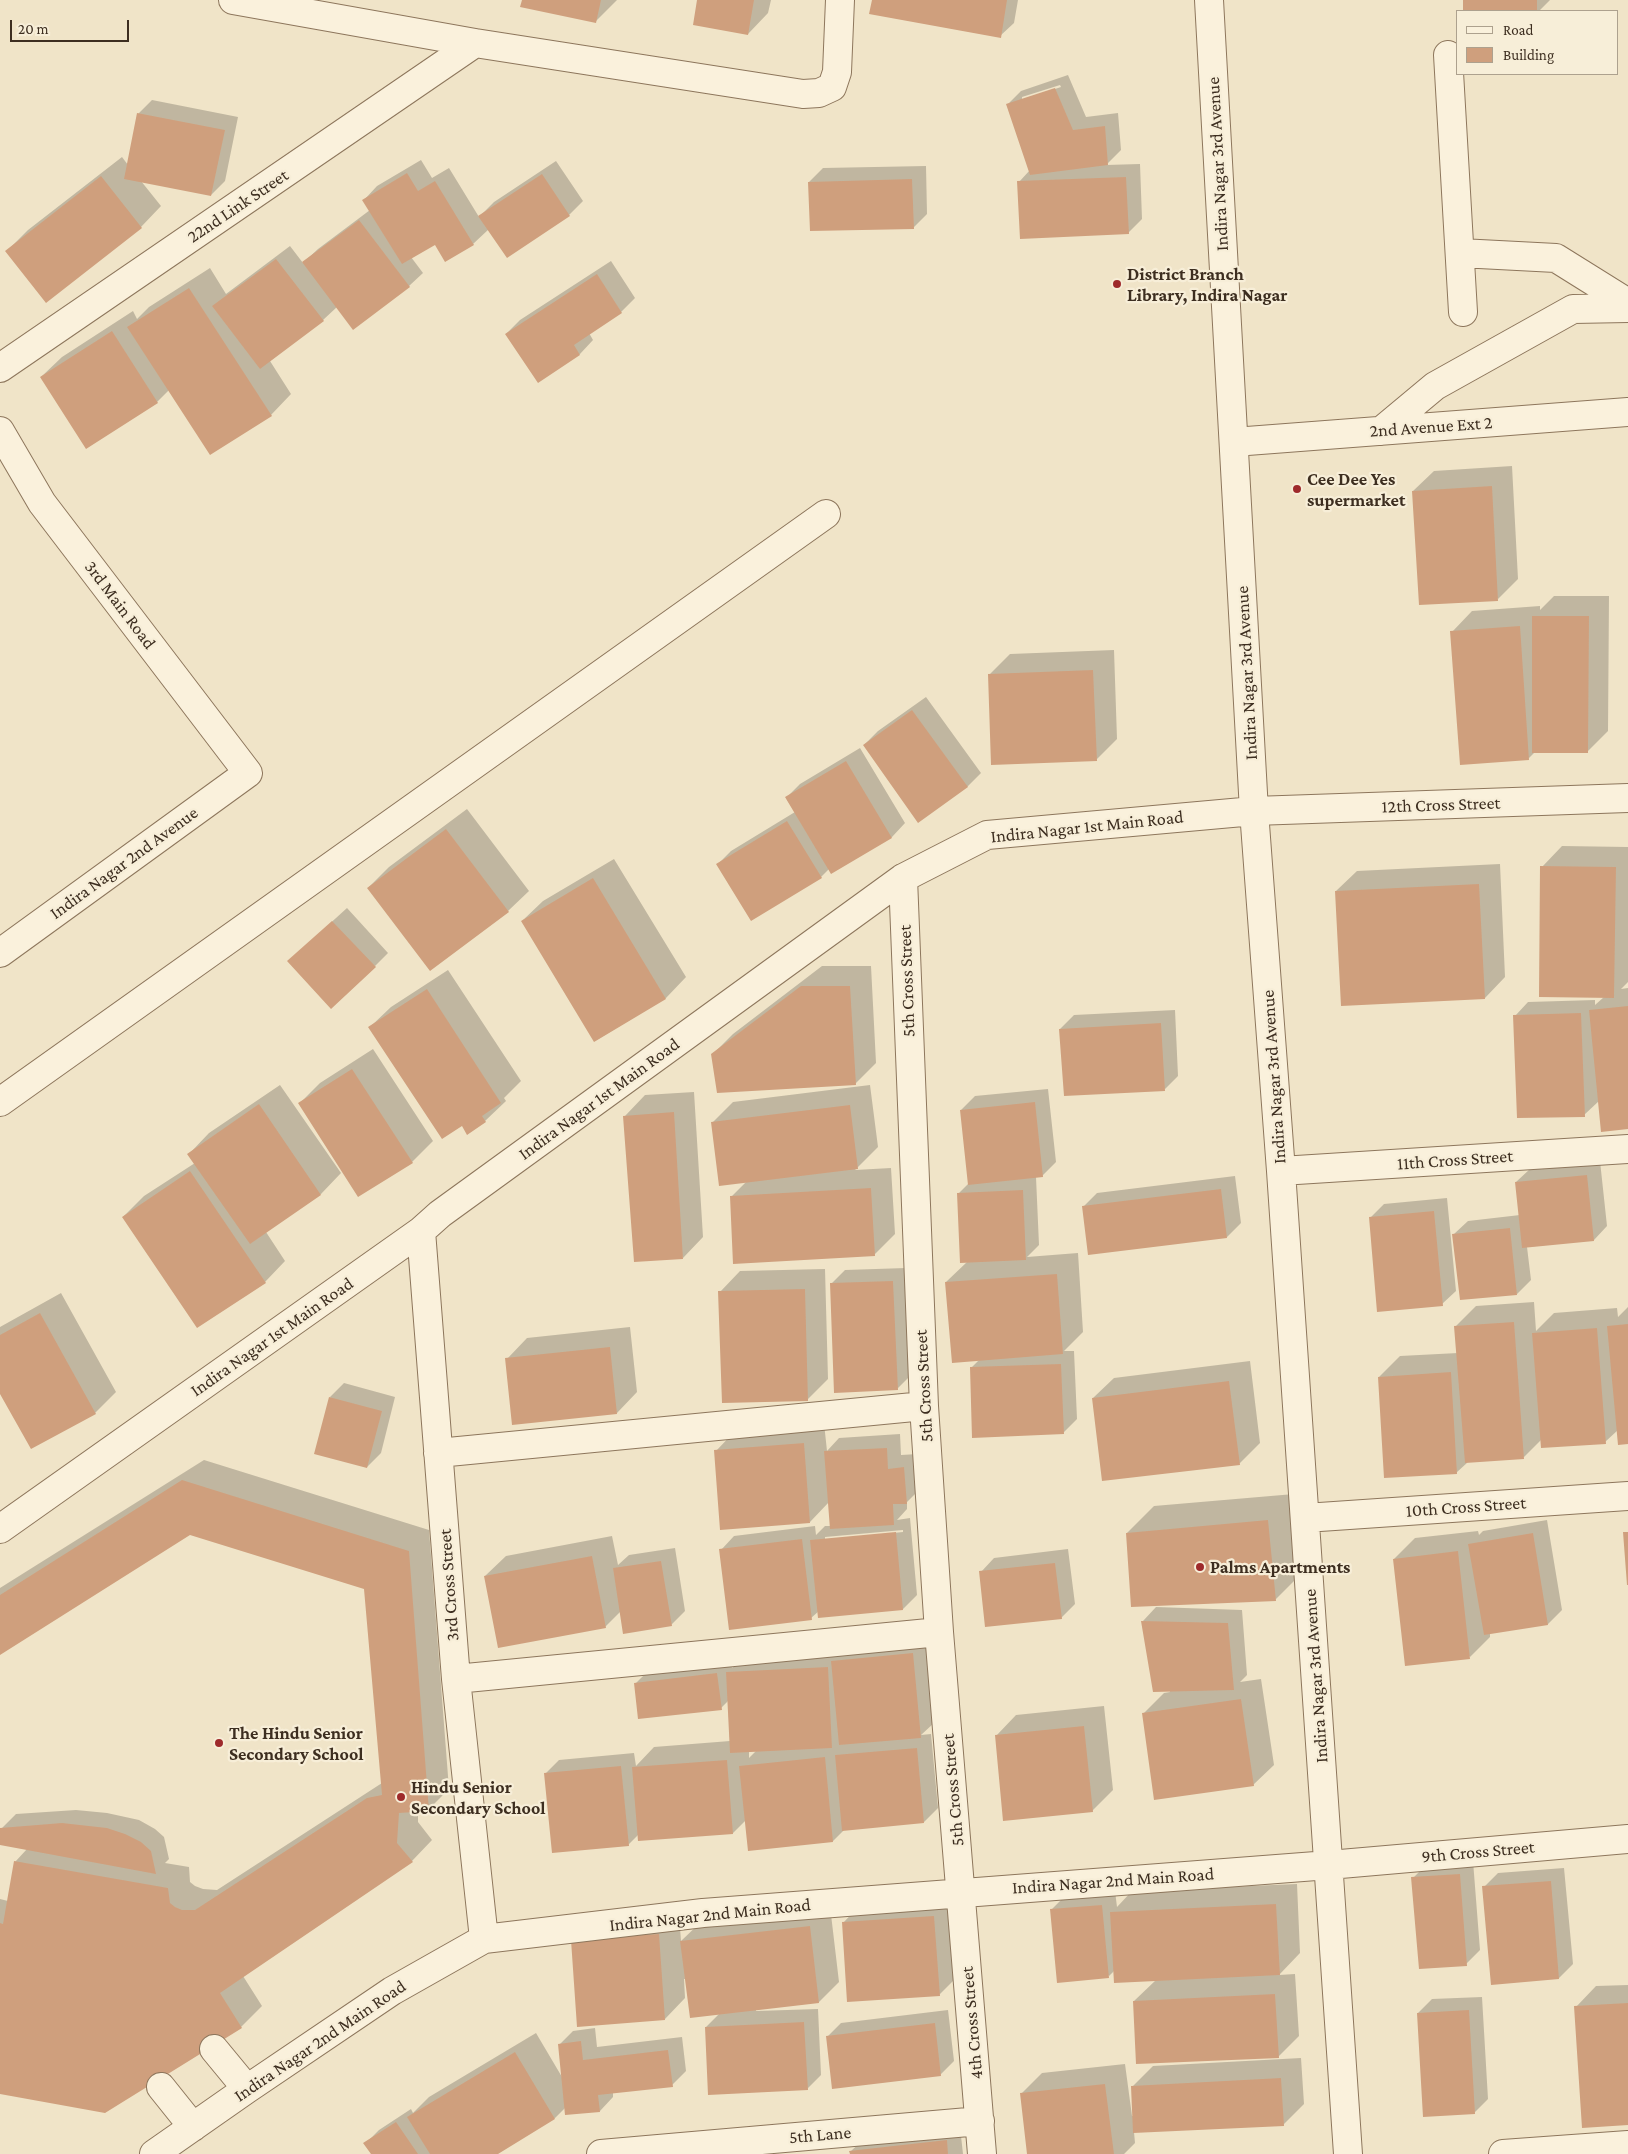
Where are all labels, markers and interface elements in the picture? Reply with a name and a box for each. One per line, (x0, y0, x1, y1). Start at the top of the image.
scale bar (12, 10, 131, 42)
legend (1456, 10, 1618, 75)
text: 20 m (18, 21, 49, 37)
text: Road (1503, 22, 1533, 38)
text: Building (1503, 47, 1554, 63)
street label: Indira Nagar 3rd Avenue (1203, 76, 1233, 252)
street label: 22nd Link Street (183, 164, 293, 248)
place label: District Branch Library, Indira Nagar (1127, 263, 1287, 306)
marker: District Branch Library, Indira Nagar (1111, 278, 1123, 290)
street label: 2nd Avenue Ext 2 (1369, 412, 1493, 442)
place label: Cee Dee Yes supermarket (1307, 468, 1405, 510)
marker: Cee Dee Yes supermarket (1291, 483, 1303, 495)
street label: 3rd Main Road (80, 557, 160, 653)
street label: Indira Nagar 3rd Avenue (1232, 585, 1262, 761)
street label: 12th Cross Street (1381, 792, 1501, 818)
street label: Indira Nagar 2nd Avenue (46, 802, 202, 924)
street label: Indira Nagar 1st Main Road (990, 806, 1184, 848)
street label: 5th Cross Street (894, 924, 920, 1038)
street label: Indira Nagar 3rd Avenue (1257, 989, 1291, 1165)
street label: Indira Nagar 1st Main Road (514, 1033, 684, 1165)
street label: 11th Cross Street (1396, 1145, 1514, 1175)
street label: Indira Nagar 1st Main Road (186, 1273, 358, 1401)
street label: 5th Cross Street (910, 1329, 938, 1443)
street label: 10th Cross Street (1405, 1492, 1527, 1522)
street label: 3rd Cross Street (434, 1528, 464, 1642)
place label: Palms Apartments (1210, 1556, 1350, 1578)
marker: Palms Apartments (1194, 1561, 1206, 1573)
street label: Indira Nagar 3rd Avenue (1299, 1588, 1333, 1764)
place label: The Hindu Senior Secondary School (229, 1722, 364, 1765)
street label: 5th Cross Street (937, 1733, 969, 1847)
marker: The Hindu Senior Secondary School (213, 1737, 225, 1749)
place label: Hindu Senior Secondary School (411, 1776, 546, 1818)
marker: Hindu Senior Secondary School (395, 1791, 407, 1803)
street label: 9th Cross Street (1421, 1836, 1535, 1868)
street label: Indira Nagar 2nd Main Road (1011, 1863, 1215, 1899)
street label: Indira Nagar 2nd Main Road (608, 1894, 812, 1936)
street label: 4th Cross Street (956, 1966, 988, 2080)
street label: Indira Nagar 2nd Main Road (230, 1975, 410, 2107)
street label: 5th Lane (788, 2122, 852, 2148)

